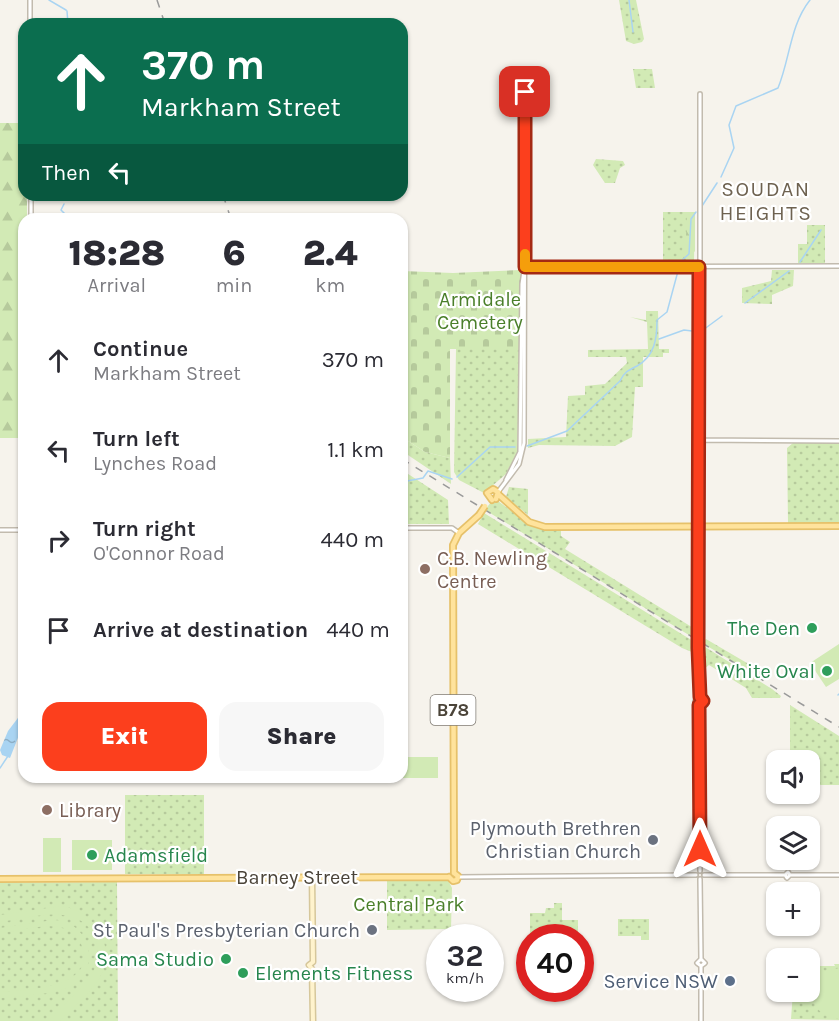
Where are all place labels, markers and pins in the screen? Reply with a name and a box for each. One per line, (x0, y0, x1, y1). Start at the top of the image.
pin (499, 66, 550, 117)
place label: C.B. Newling Centre (437, 547, 547, 593)
marker: C.B. Newling Centre (418, 562, 432, 576)
place label: The Den (727, 617, 800, 640)
marker: The Den (805, 621, 819, 635)
place label: White Oval (717, 660, 815, 683)
marker: White Oval (820, 664, 834, 678)
place label: Library (59, 799, 121, 822)
marker: Library (40, 803, 54, 817)
place label: Plymouth Brethren Christian Church (470, 817, 641, 863)
marker: Plymouth Brethren Christian Church (646, 833, 660, 847)
place label: Adamsfield (104, 844, 208, 867)
marker: Adamsfield (85, 848, 99, 862)
place label: St Paul's Presbyterian Church (93, 919, 360, 942)
marker: St Paul's Presbyterian Church (365, 923, 379, 937)
place label: Sama Studio (96, 948, 214, 971)
marker: Sama Studio (219, 952, 233, 966)
place label: Elements Fitness (255, 962, 413, 985)
marker: Elements Fitness (236, 966, 250, 980)
place label: Service NSW (603, 970, 718, 993)
marker: Service NSW (723, 974, 737, 988)

